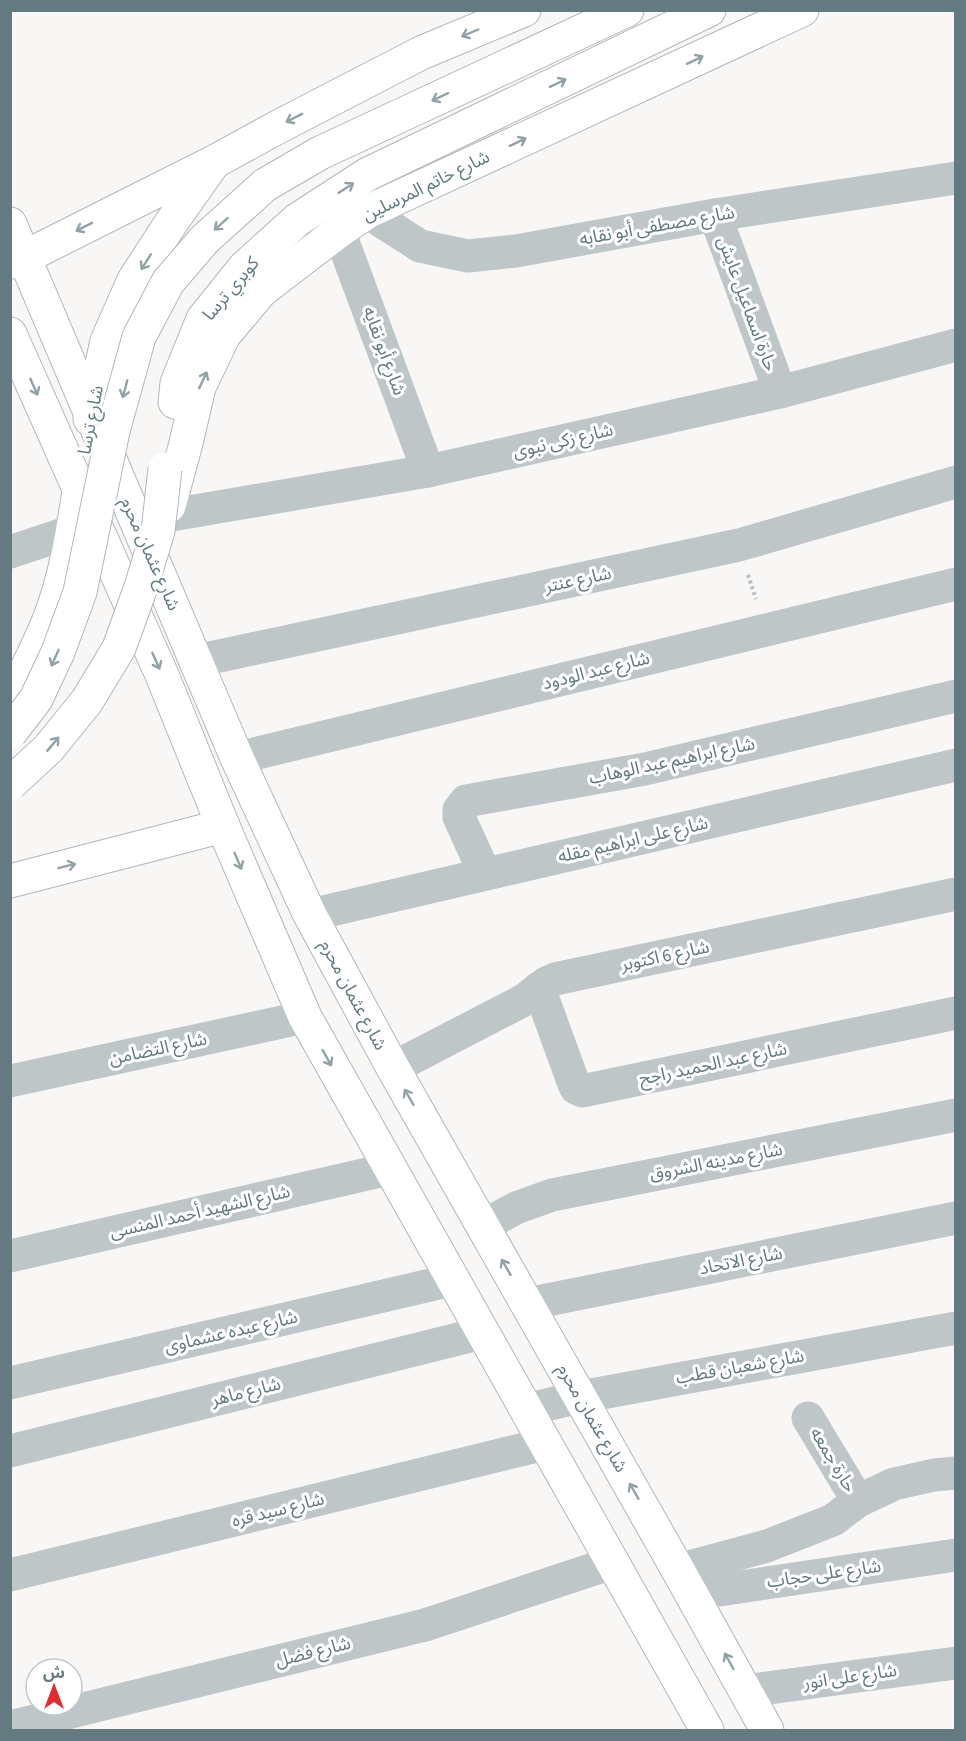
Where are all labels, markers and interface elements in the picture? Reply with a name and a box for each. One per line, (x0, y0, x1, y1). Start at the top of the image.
one-way arrow (461, 28, 479, 39)
one-way arrow (685, 54, 703, 66)
one-way arrow (549, 76, 567, 88)
one-way arrow (432, 92, 450, 104)
one-way arrow (286, 113, 304, 124)
one-way arrow (508, 136, 526, 148)
street label: شارع خاتم المرسلين (358, 144, 494, 229)
one-way arrow (337, 182, 354, 194)
street label: شارع مصطفى أبو نقابه (577, 200, 737, 253)
one-way arrow (214, 217, 229, 231)
one-way arrow (75, 222, 93, 233)
street label: حارة اسماعيل عايش (711, 233, 783, 375)
street label: كوبري ترسا (197, 251, 266, 326)
one-way arrow (139, 253, 151, 270)
street label: شارع أبو نقايه (355, 303, 412, 399)
one-way arrow (198, 371, 209, 389)
one-way arrow (30, 378, 41, 396)
one-way arrow (118, 379, 130, 398)
street label: شارع ترسا (72, 383, 111, 457)
street label: شارع زكى نبوى (510, 417, 616, 466)
street label: شارع عثمان محرم (113, 493, 186, 615)
street label: شارع عنتر (541, 561, 614, 600)
street label: شارع عبد الودود (540, 646, 653, 697)
one-way arrow (48, 649, 60, 667)
one-way arrow (151, 652, 162, 670)
street label: شارع ابراهيم عبد الوهاب (587, 731, 757, 792)
one-way arrow (46, 736, 59, 752)
street label: شارع على ابراهيم مقله (555, 811, 711, 870)
one-way arrow (233, 852, 244, 870)
one-way arrow (57, 860, 76, 871)
street label: شارع 6 اكتوبر (617, 934, 712, 979)
street label: شارع عثمان محرم (312, 935, 393, 1055)
street label: شارع التضامن (107, 1026, 209, 1073)
street label: شارع عبد الحميد راجح (637, 1036, 789, 1093)
one-way arrow (321, 1049, 333, 1066)
one-way arrow (403, 1089, 415, 1106)
street label: شارع مدينه الشروق (647, 1137, 785, 1188)
street label: شارع الشهيد أحمد المنسى (107, 1179, 293, 1246)
street label: شارع الاتحاد (697, 1241, 785, 1282)
one-way arrow (500, 1258, 511, 1276)
street label: شارع عبده عشماوى (162, 1305, 300, 1360)
street label: شارع شعبان قطب (674, 1343, 806, 1392)
street label: شارع عثمان محرم (550, 1359, 633, 1478)
street label: شارع ماهر (208, 1371, 284, 1414)
street label: حارة جمعه (804, 1423, 862, 1497)
one-way arrow (627, 1483, 639, 1500)
street label: شارع سيد قره (229, 1486, 327, 1535)
street label: شارع على حجاب (765, 1554, 883, 1595)
street label: شارع فضل (273, 1631, 354, 1674)
one-way arrow (723, 1653, 735, 1670)
north arrow (24, 1657, 84, 1717)
street label: شارع على انور (801, 1658, 899, 1697)
text: ش (43, 1662, 65, 1684)

